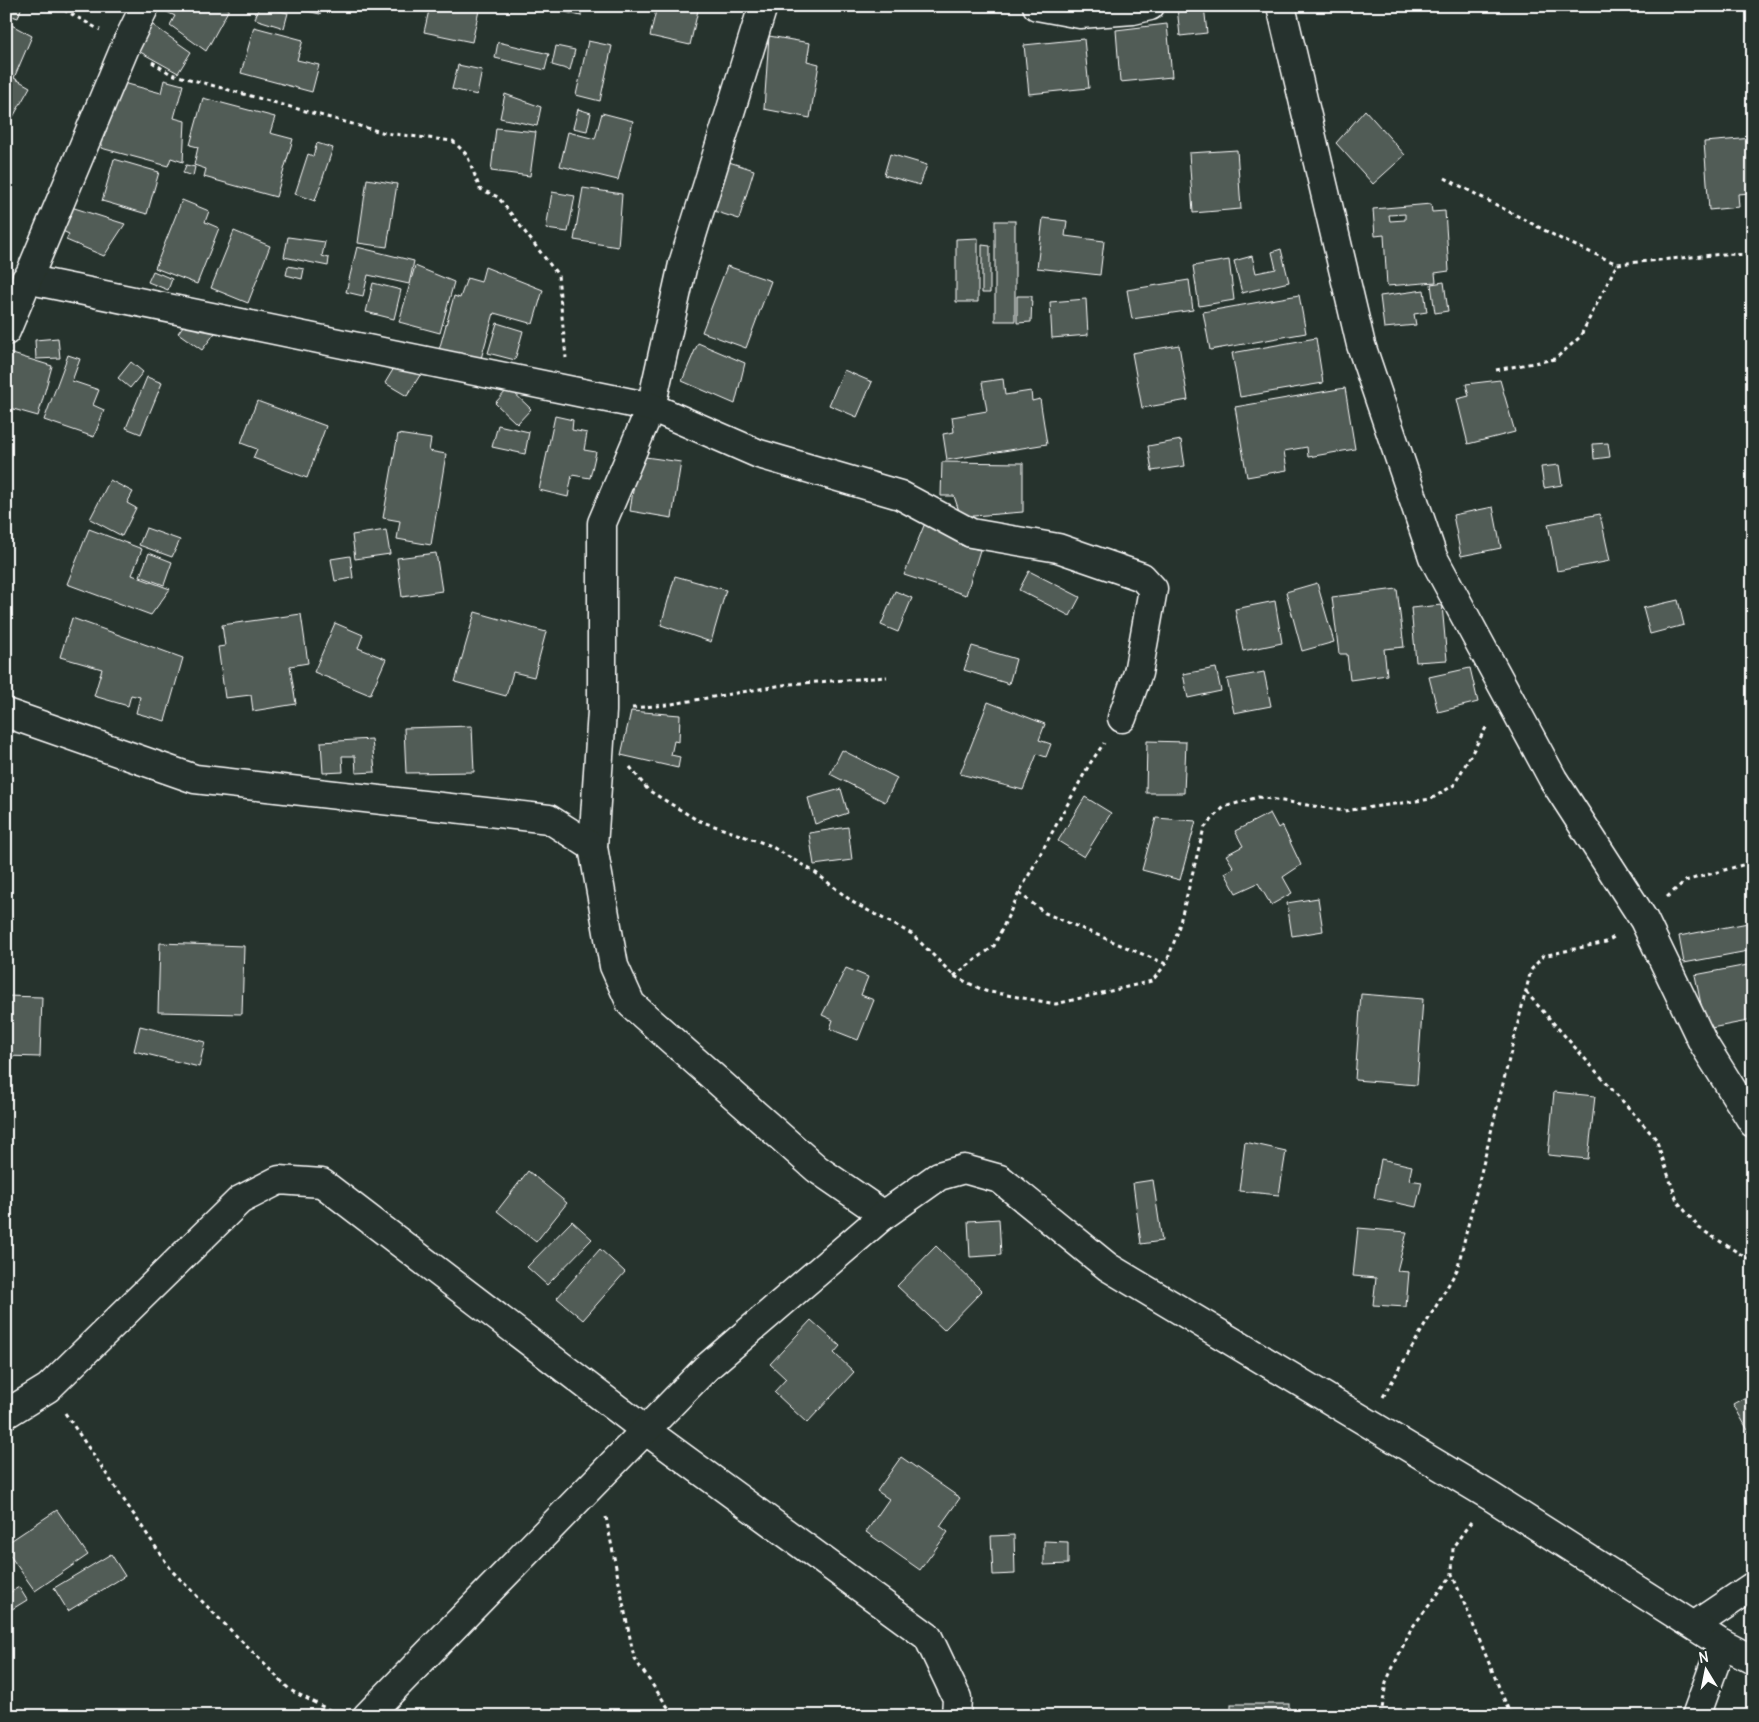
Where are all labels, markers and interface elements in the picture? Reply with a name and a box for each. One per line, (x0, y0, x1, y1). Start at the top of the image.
north arrow (1682, 1644, 1732, 1694)
text: N (1697, 1647, 1710, 1667)

